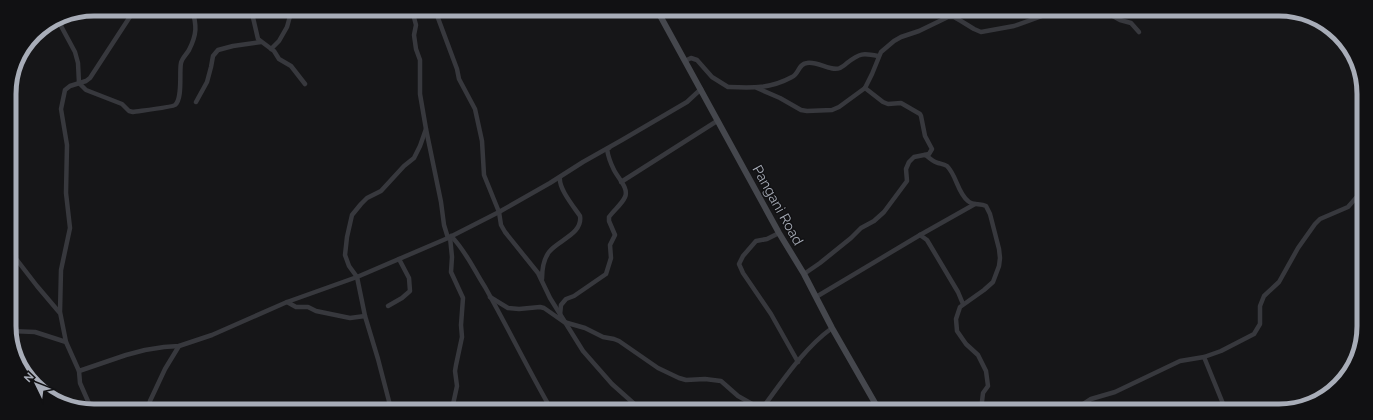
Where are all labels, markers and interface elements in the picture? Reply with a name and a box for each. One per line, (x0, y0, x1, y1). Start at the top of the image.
street label: Pangani Road (749, 162, 807, 248)
north arrow (16, 364, 56, 404)
text: N (21, 370, 37, 385)

